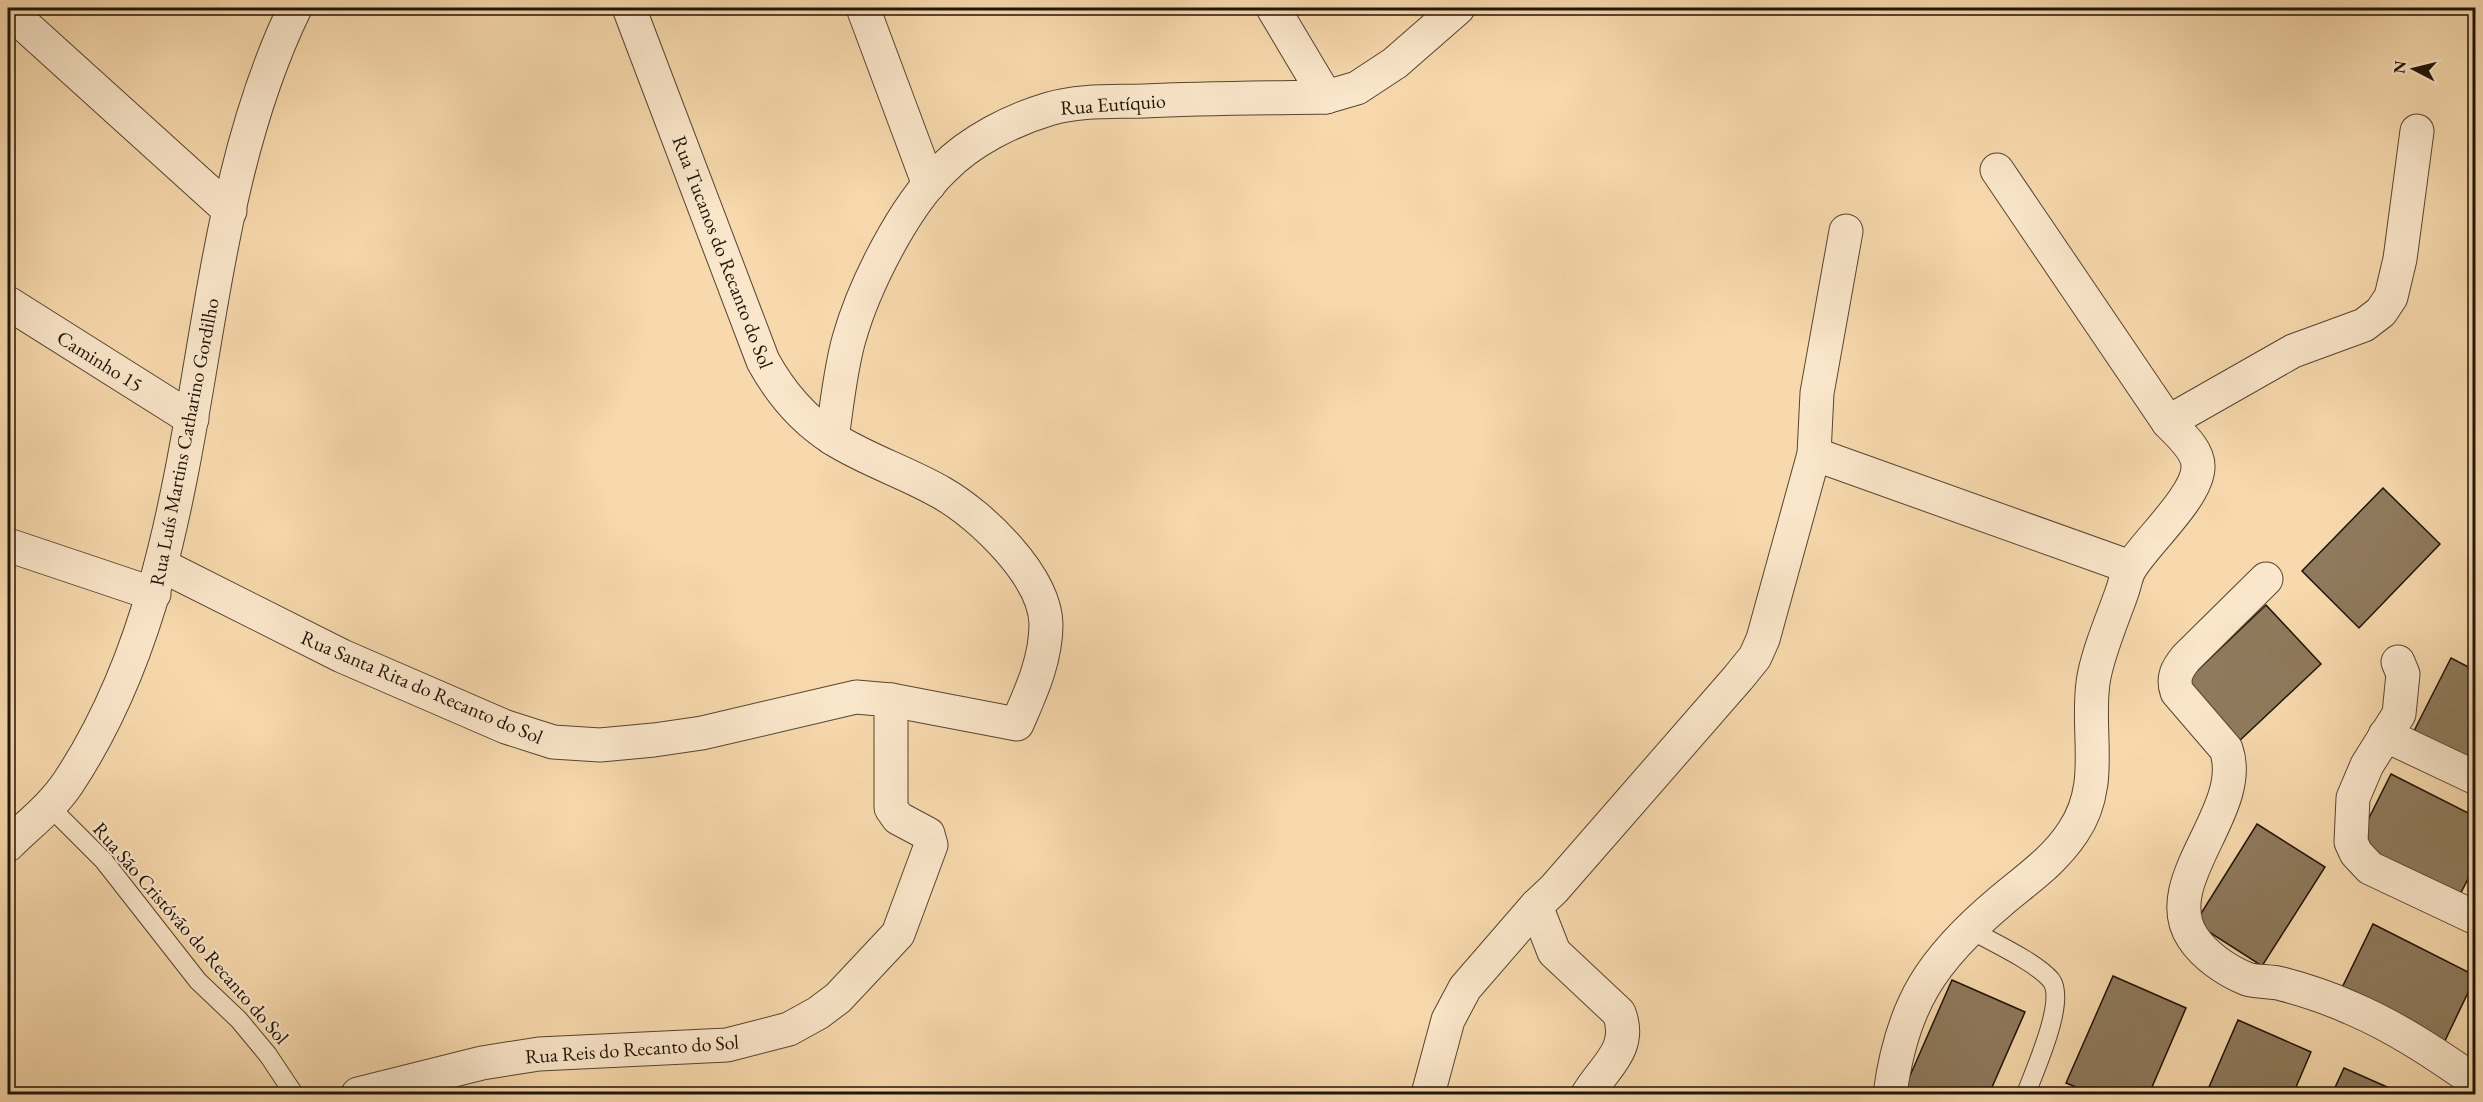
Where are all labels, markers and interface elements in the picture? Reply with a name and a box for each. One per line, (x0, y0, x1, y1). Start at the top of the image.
north arrow (2384, 39, 2444, 99)
text: N (2388, 59, 2411, 75)
street label: Rua Eutíquio (1059, 87, 1167, 121)
street label: Rua Tucanos do Recanto do Sol (666, 132, 780, 372)
street label: Rua Luís Martins Catharino Gordilho (143, 296, 225, 588)
street label: Caminho 15 (52, 324, 148, 398)
street label: Rua Santa Rita do Recanto do Sol (297, 624, 547, 750)
street label: Rua São Cristóvão do Recanto do Sol (87, 816, 295, 1050)
street label: Rua Reis do Recanto do Sol (524, 1029, 740, 1069)

